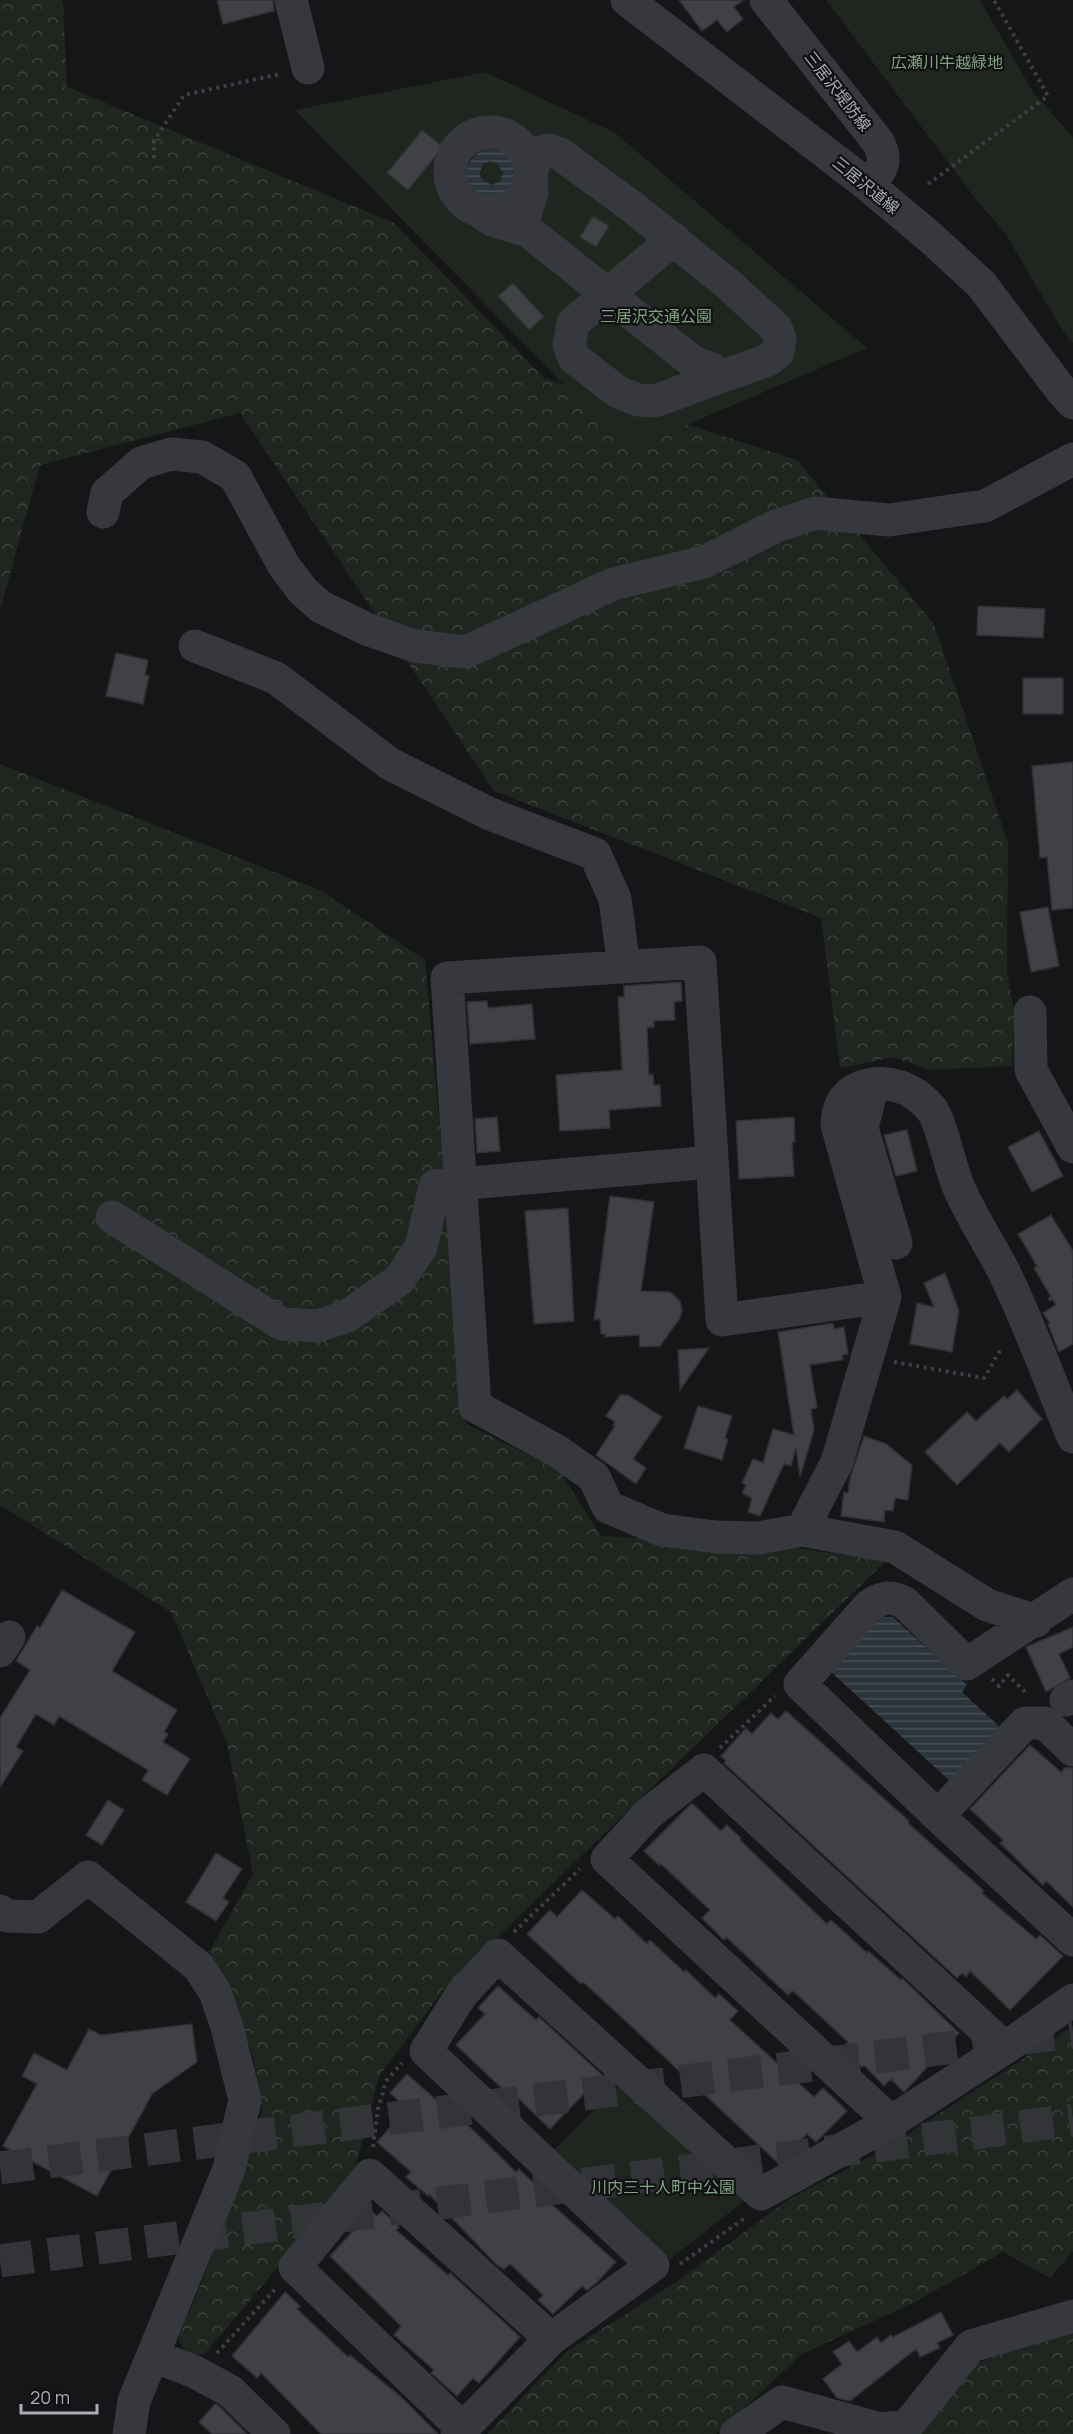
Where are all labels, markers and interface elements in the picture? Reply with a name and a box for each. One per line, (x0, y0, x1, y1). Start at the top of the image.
street label: 三居沢堤防線 (800, 46, 876, 136)
park label: 広瀬川牛越緑地 (891, 51, 1003, 73)
street label: 三居沢道線 (828, 151, 904, 219)
park label: 三居沢交通公園 (600, 305, 712, 327)
park label: 川内三十人町中公園 (591, 2176, 735, 2198)
scale bar (21, 2377, 98, 2415)
text: 20 m (30, 2385, 70, 2409)

